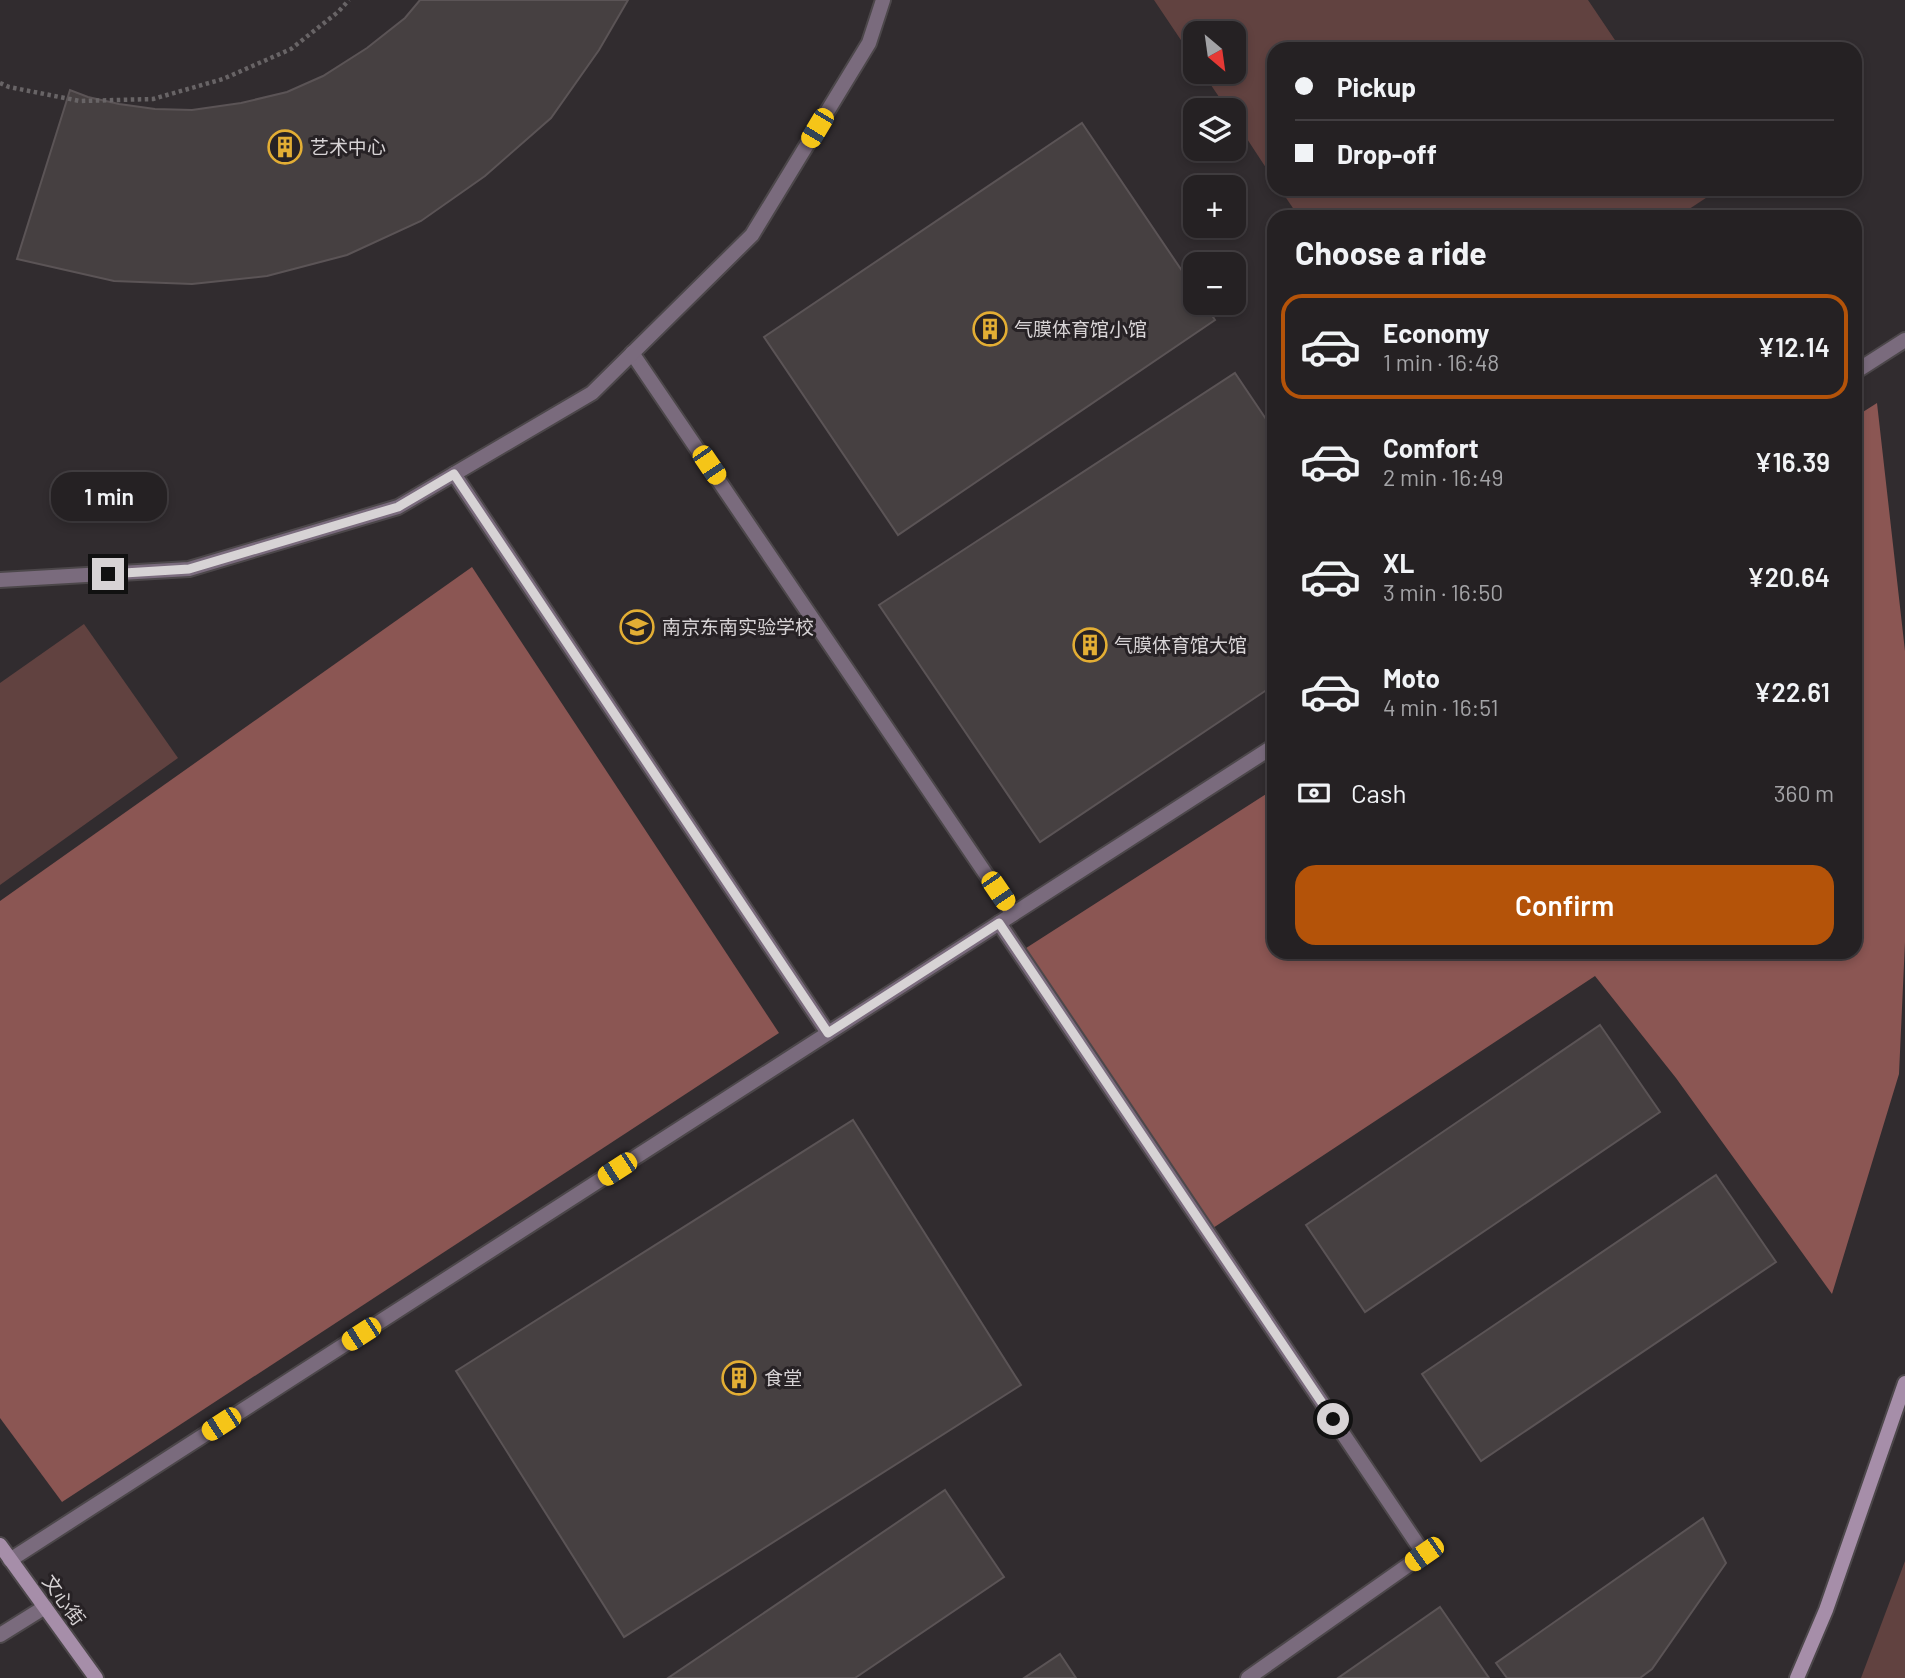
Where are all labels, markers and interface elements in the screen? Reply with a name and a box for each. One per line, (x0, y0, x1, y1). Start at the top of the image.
north arrow (1183, 21, 1246, 84)
map controls (1183, 21, 1246, 315)
text: Pickup (1337, 71, 1416, 102)
button: layers (1183, 98, 1246, 161)
car (798, 105, 837, 151)
building icon: 艺术中心 (266, 128, 304, 166)
place label: 艺术中心 (310, 135, 386, 158)
text: Drop-off (1337, 138, 1437, 169)
button: + (1183, 175, 1246, 238)
text: Choose a ride (1295, 233, 1487, 271)
button: − (1183, 252, 1246, 315)
building icon: 气膜体育馆小馆 (971, 310, 1009, 348)
icon: car (1299, 315, 1362, 378)
place label: 气膜体育馆小馆 (1014, 317, 1147, 340)
text: Economy (1383, 317, 1489, 348)
text: ¥12.14 (1757, 331, 1830, 362)
text: 1 min · 16:48 (1383, 348, 1499, 376)
icon: car (1299, 430, 1362, 493)
text: Comfort (1383, 432, 1479, 463)
car (689, 442, 730, 488)
text: ¥16.39 (1755, 446, 1830, 477)
text: 2 min · 16:49 (1383, 463, 1504, 491)
callout: 1 min (50, 472, 166, 522)
text: 1 min (84, 482, 134, 510)
icon: car (1299, 545, 1362, 608)
text: XL (1383, 547, 1414, 578)
route end (92, 558, 124, 590)
text: ¥20.64 (1747, 561, 1830, 592)
text: 3 min · 16:50 (1383, 578, 1503, 606)
school or university icon: 南京东南实验学校 (618, 608, 656, 646)
place label: 南京东南实验学校 (662, 615, 814, 638)
building icon: 气膜体育馆大馆 (1071, 626, 1109, 664)
place label: 气膜体育馆大馆 (1114, 633, 1247, 656)
icon: car (1299, 660, 1362, 723)
text: Moto (1383, 662, 1440, 693)
text: ¥22.61 (1754, 676, 1830, 707)
text: 4 min · 16:51 (1383, 693, 1499, 721)
icon: cash (1295, 774, 1333, 812)
text: Cash (1351, 777, 1406, 808)
text: 360 m (1774, 779, 1834, 807)
button: Confirm (1295, 865, 1834, 945)
car (978, 868, 1019, 914)
car (594, 1149, 641, 1189)
car (338, 1314, 385, 1354)
building icon: 食堂 (720, 1359, 758, 1397)
place label: 食堂 (764, 1366, 802, 1389)
route start (1317, 1403, 1349, 1435)
car (198, 1404, 245, 1444)
car (1401, 1533, 1448, 1575)
street label: 文心街 (38, 1570, 90, 1630)

